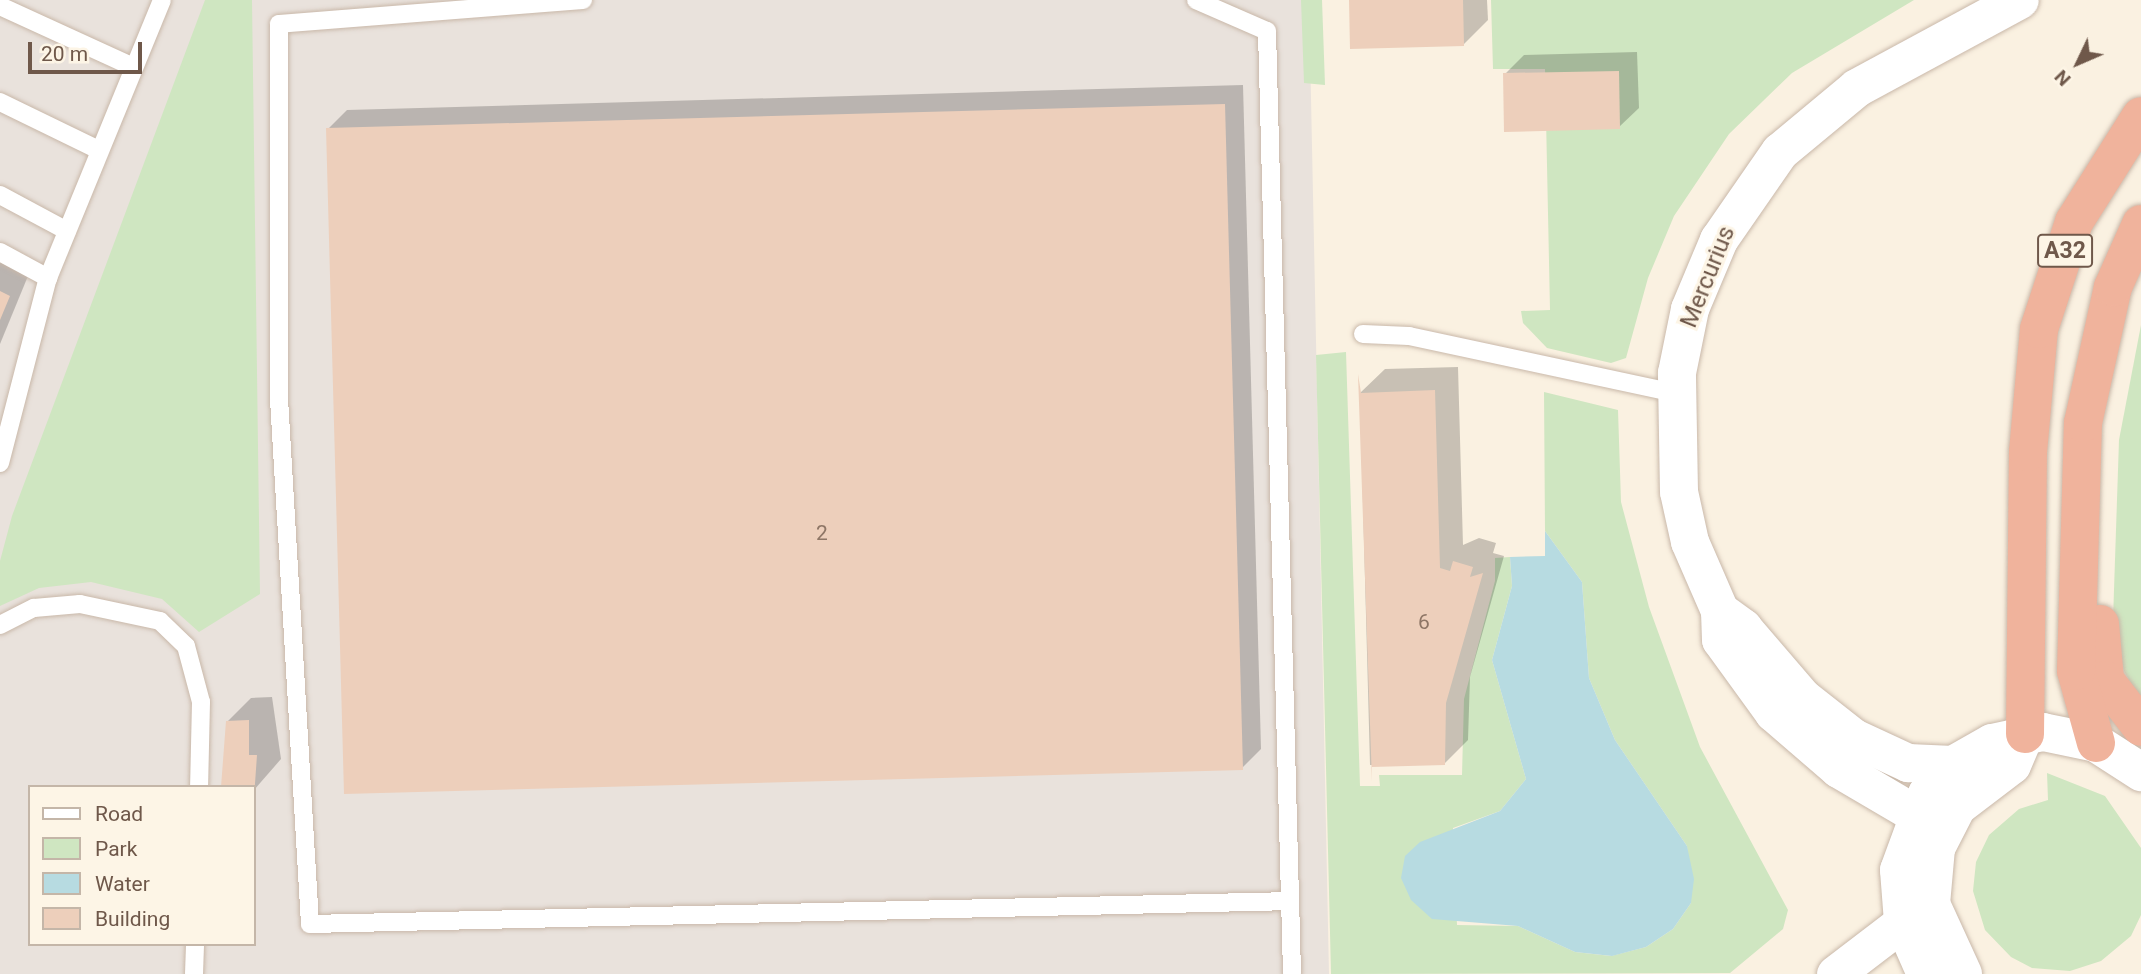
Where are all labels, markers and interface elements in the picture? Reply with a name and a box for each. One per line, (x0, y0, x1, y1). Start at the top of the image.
scale bar (32, 28, 145, 72)
north arrow (2043, 28, 2113, 98)
text: 20 m (41, 42, 88, 66)
text: N (2050, 65, 2075, 91)
street label: Mercurius (1675, 222, 1741, 332)
road number: A32 (2037, 232, 2093, 270)
house number: 2 (816, 520, 828, 546)
house number: 6 (1418, 609, 1430, 635)
legend (28, 785, 256, 946)
text: Road (95, 802, 143, 826)
text: Park (95, 837, 137, 861)
text: Water (95, 872, 150, 896)
text: Building (95, 907, 170, 931)

